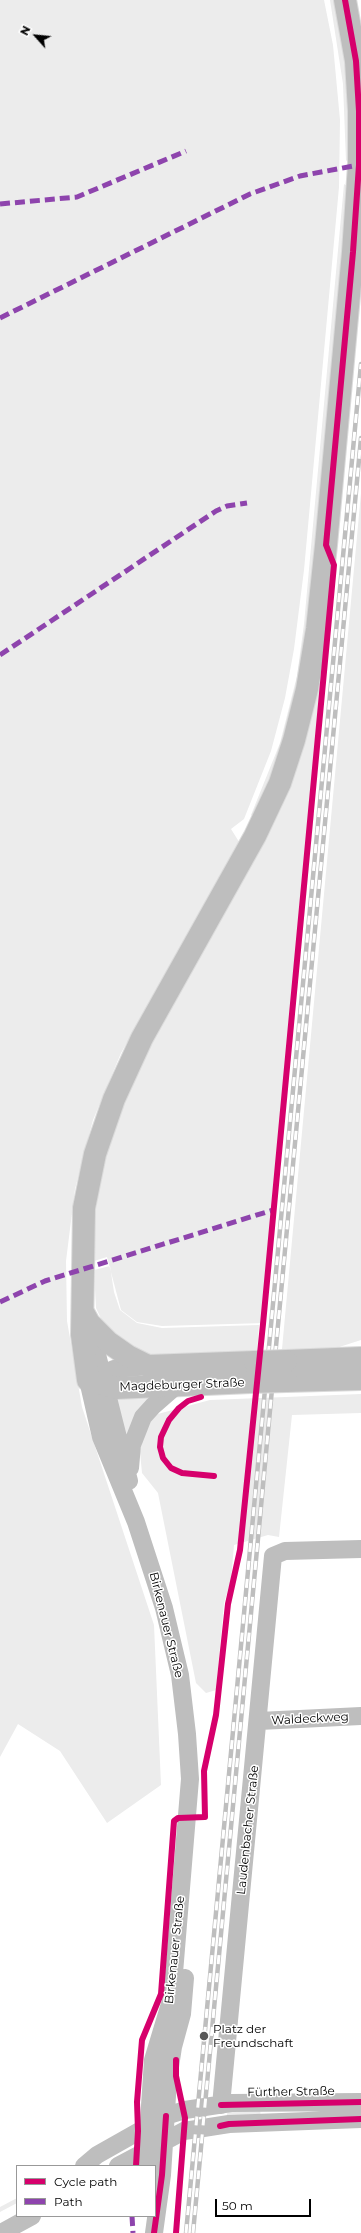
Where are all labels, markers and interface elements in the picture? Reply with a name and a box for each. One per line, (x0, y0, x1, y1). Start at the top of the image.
north arrow (16, 16, 56, 56)
text: N (17, 23, 34, 38)
street label: Magdeburger Straße (119, 1376, 245, 1394)
street label: Birkenauer Straße (146, 1571, 186, 1679)
street label: Waldeckweg (271, 1710, 349, 1728)
street label: Laudenbacher Straße (234, 1765, 262, 1895)
street label: Birkenauer Straße (162, 1895, 188, 2005)
place label: Platz der Freundschaft (213, 2022, 293, 2050)
marker: Platz der Freundschaft (198, 2030, 210, 2042)
street label: Fürther Straße (247, 2084, 335, 2100)
legend (16, 2165, 156, 2217)
text: Cycle path (54, 2174, 117, 2189)
scale bar (217, 2191, 313, 2217)
text: Path (54, 2194, 83, 2209)
text: 50 m (222, 2198, 253, 2213)

